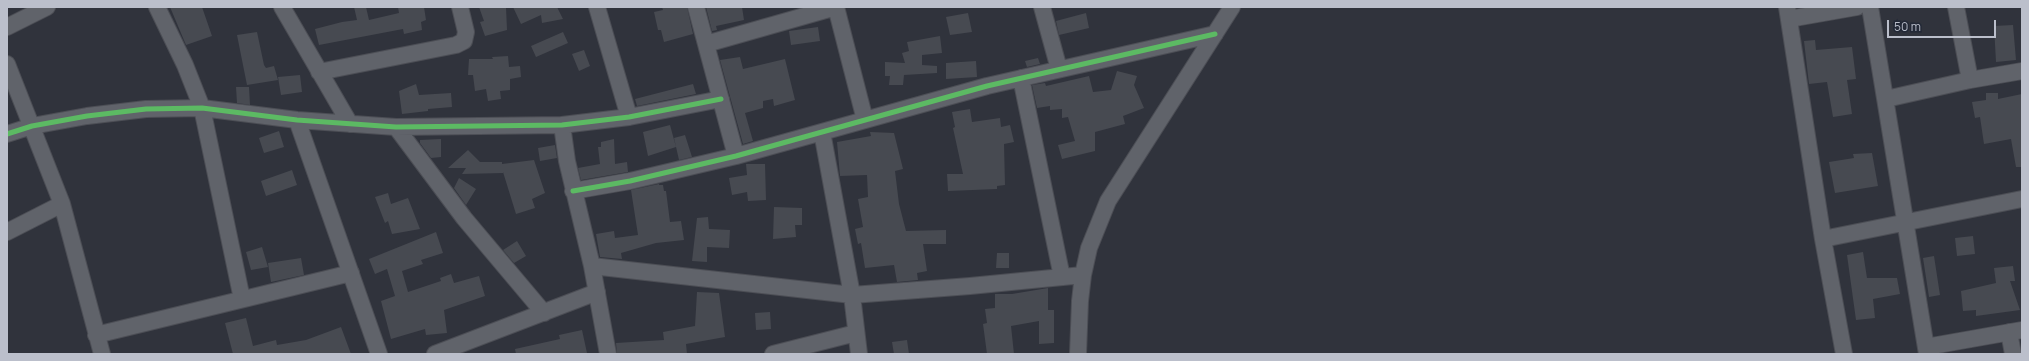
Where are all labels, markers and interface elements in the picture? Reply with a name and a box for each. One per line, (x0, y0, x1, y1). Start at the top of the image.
scale bar (1889, 12, 1998, 38)
text: 50 m (1894, 18, 1921, 35)

